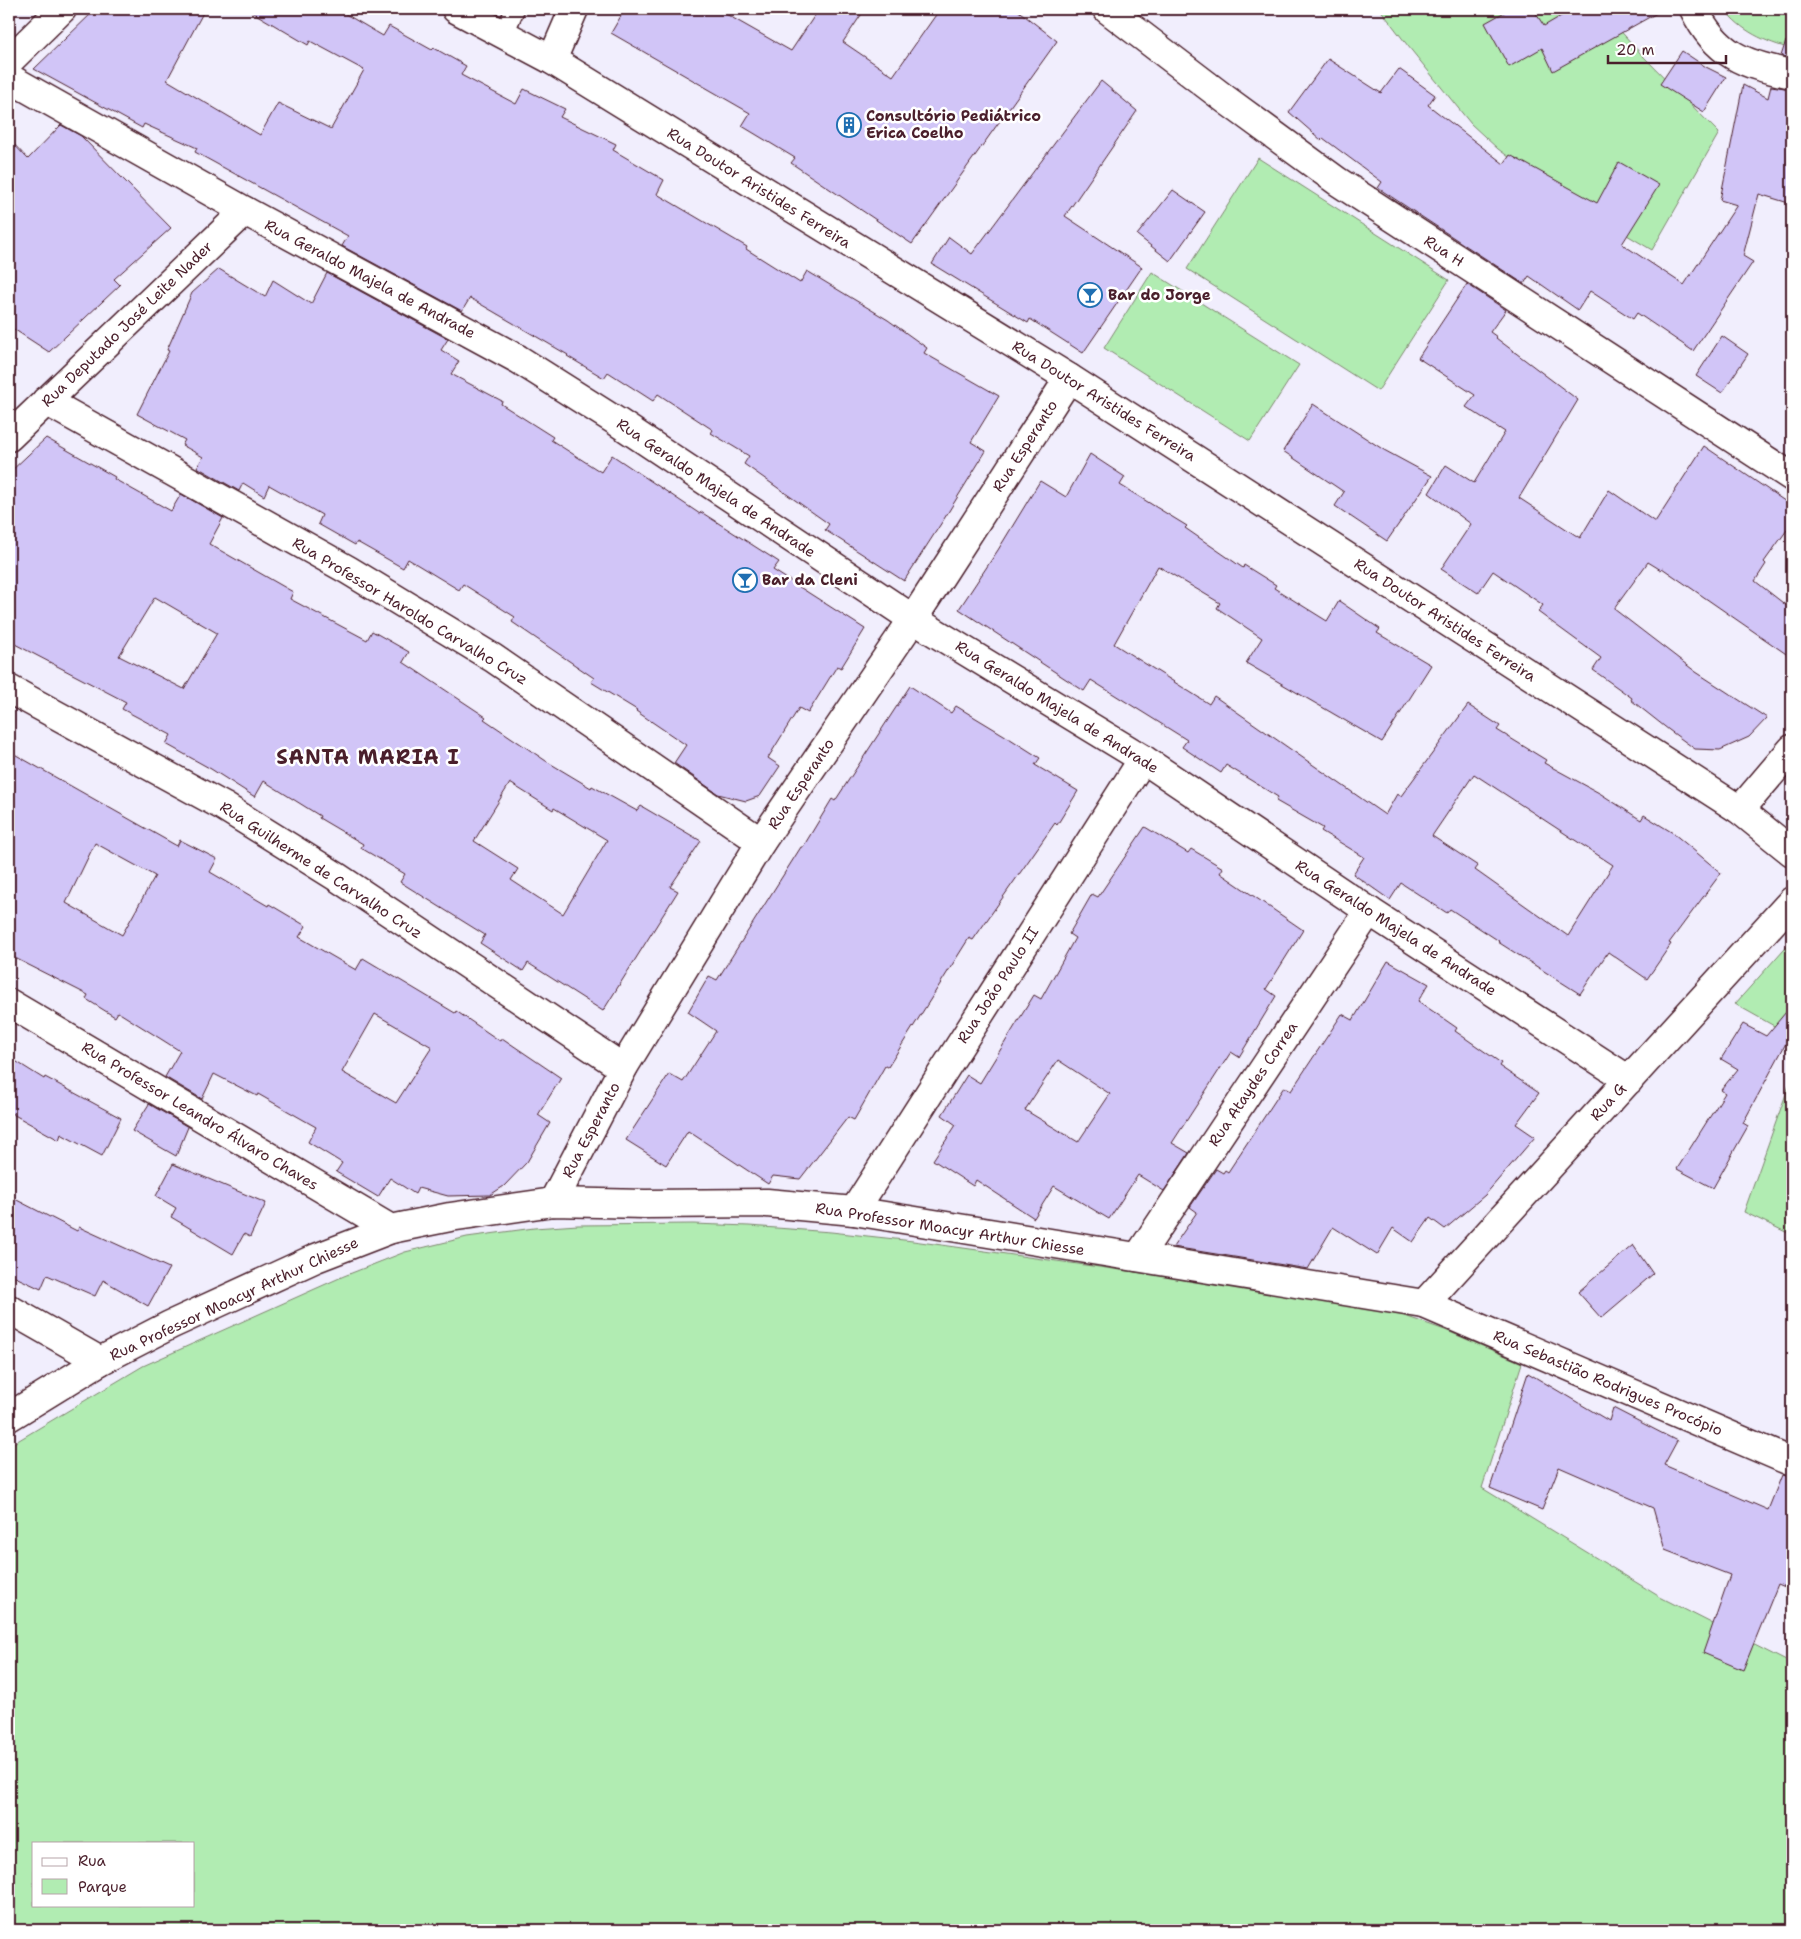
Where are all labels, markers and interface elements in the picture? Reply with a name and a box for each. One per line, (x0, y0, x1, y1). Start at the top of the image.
scale bar (1608, 32, 1726, 64)
text: 20 m (1616, 40, 1655, 60)
place label: Consultório Pediátrico Erica Coelho (866, 106, 1041, 143)
building icon: Consultório Pediátrico Erica Coelho (836, 112, 862, 138)
street label: Rua Doutor Aristides Ferreira (663, 123, 855, 253)
street label: Rua Geraldo Majela de Andrade (261, 215, 479, 343)
street label: Rua H (1420, 231, 1468, 271)
street label: Rua Deputado José Leite Nader (37, 237, 217, 411)
bar icon: Bar do Jorge (1077, 282, 1103, 308)
place label: Bar do Jorge (1108, 285, 1211, 305)
street label: Rua Doutor Aristides Ferreira (1008, 336, 1200, 466)
street label: Rua Esperanto (988, 396, 1062, 496)
street label: Rua Geraldo Majela de Andrade (613, 414, 819, 562)
street label: Rua Professor Haroldo Carvalho Cruz (289, 533, 531, 689)
street label: Rua Doutor Aristides Ferreira (1350, 554, 1540, 687)
bar icon: Bar da Cleni (732, 567, 758, 593)
place label: Bar da Cleni (762, 570, 858, 590)
street label: Rua Geraldo Majela de Andrade (952, 636, 1162, 778)
street label: Rua Esperanto (763, 735, 839, 833)
district label: SANTA MARIA I (276, 744, 460, 770)
street label: Rua Guilherme de Carvalho Cruz (216, 797, 426, 943)
street label: Rua Geraldo Majela de Andrade (1292, 855, 1500, 1001)
street label: Rua João Paulo II (953, 923, 1043, 1047)
street label: Rua Ataydes Correa (1204, 1017, 1303, 1150)
street label: Rua Professor Leandro Álvaro Chaves (78, 1036, 323, 1195)
street label: Rua Esperanto (557, 1079, 625, 1181)
street label: Rua G (1586, 1079, 1630, 1125)
street label: Rua Professor Moacyr Arthur Chiesse (814, 1198, 1086, 1260)
street label: Rua Professor Moacyr Arthur Chiesse (106, 1232, 362, 1366)
street label: Rua Sebastião Rodrigues Procópio (1490, 1325, 1726, 1441)
legend (32, 1842, 195, 1906)
text: Rua (78, 1851, 107, 1871)
text: Parque (78, 1877, 127, 1897)

